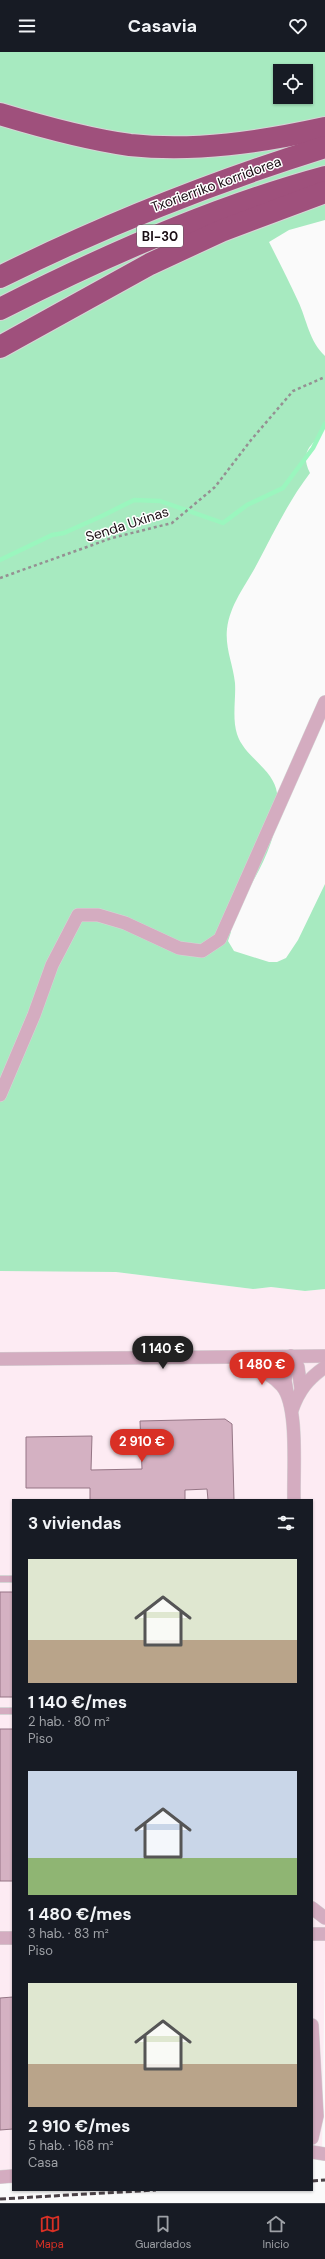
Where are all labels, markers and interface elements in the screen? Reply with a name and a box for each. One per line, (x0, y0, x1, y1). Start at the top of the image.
text: Casavia (128, 14, 197, 38)
icon: menu (16, 15, 38, 37)
icon: heart (287, 15, 309, 37)
map controls (273, 64, 313, 104)
button: locate (273, 64, 313, 104)
street label: Txorierriko korridorea (149, 152, 283, 216)
road number: BI-30 (137, 225, 183, 247)
street label: Senda Uxinas (83, 502, 171, 546)
pin: 1 140 € (126, 1336, 200, 1370)
text: 1 140 € (141, 1340, 185, 1357)
pin: 1 480 € (225, 1352, 299, 1386)
text: 1 480 € (239, 1356, 285, 1373)
pin: 2 910 € (105, 1429, 179, 1463)
text: 2 910 € (119, 1433, 165, 1450)
text: 3 viviendas (28, 1512, 122, 1534)
icon: filters (275, 1512, 297, 1534)
icon: home (127, 1585, 199, 1657)
text: 1 140 €/mes (28, 1691, 127, 1713)
text: 2 hab. · 80 m² (28, 1713, 110, 1730)
text: Piso (28, 1730, 53, 1747)
icon: home (127, 1797, 199, 1869)
text: 1 480 €/mes (28, 1903, 132, 1925)
text: 3 hab. · 83 m² (28, 1925, 109, 1942)
text: Piso (28, 1942, 53, 1959)
icon: home (127, 2009, 199, 2081)
text: 2 910 €/mes (28, 2115, 130, 2137)
text: 5 hab. · 168 m² (28, 2137, 114, 2154)
text: Casa (28, 2154, 58, 2171)
tab: Mapa (36, 2213, 64, 2251)
tab: Guardados (135, 2213, 191, 2251)
tab: Inicio (262, 2213, 289, 2251)

